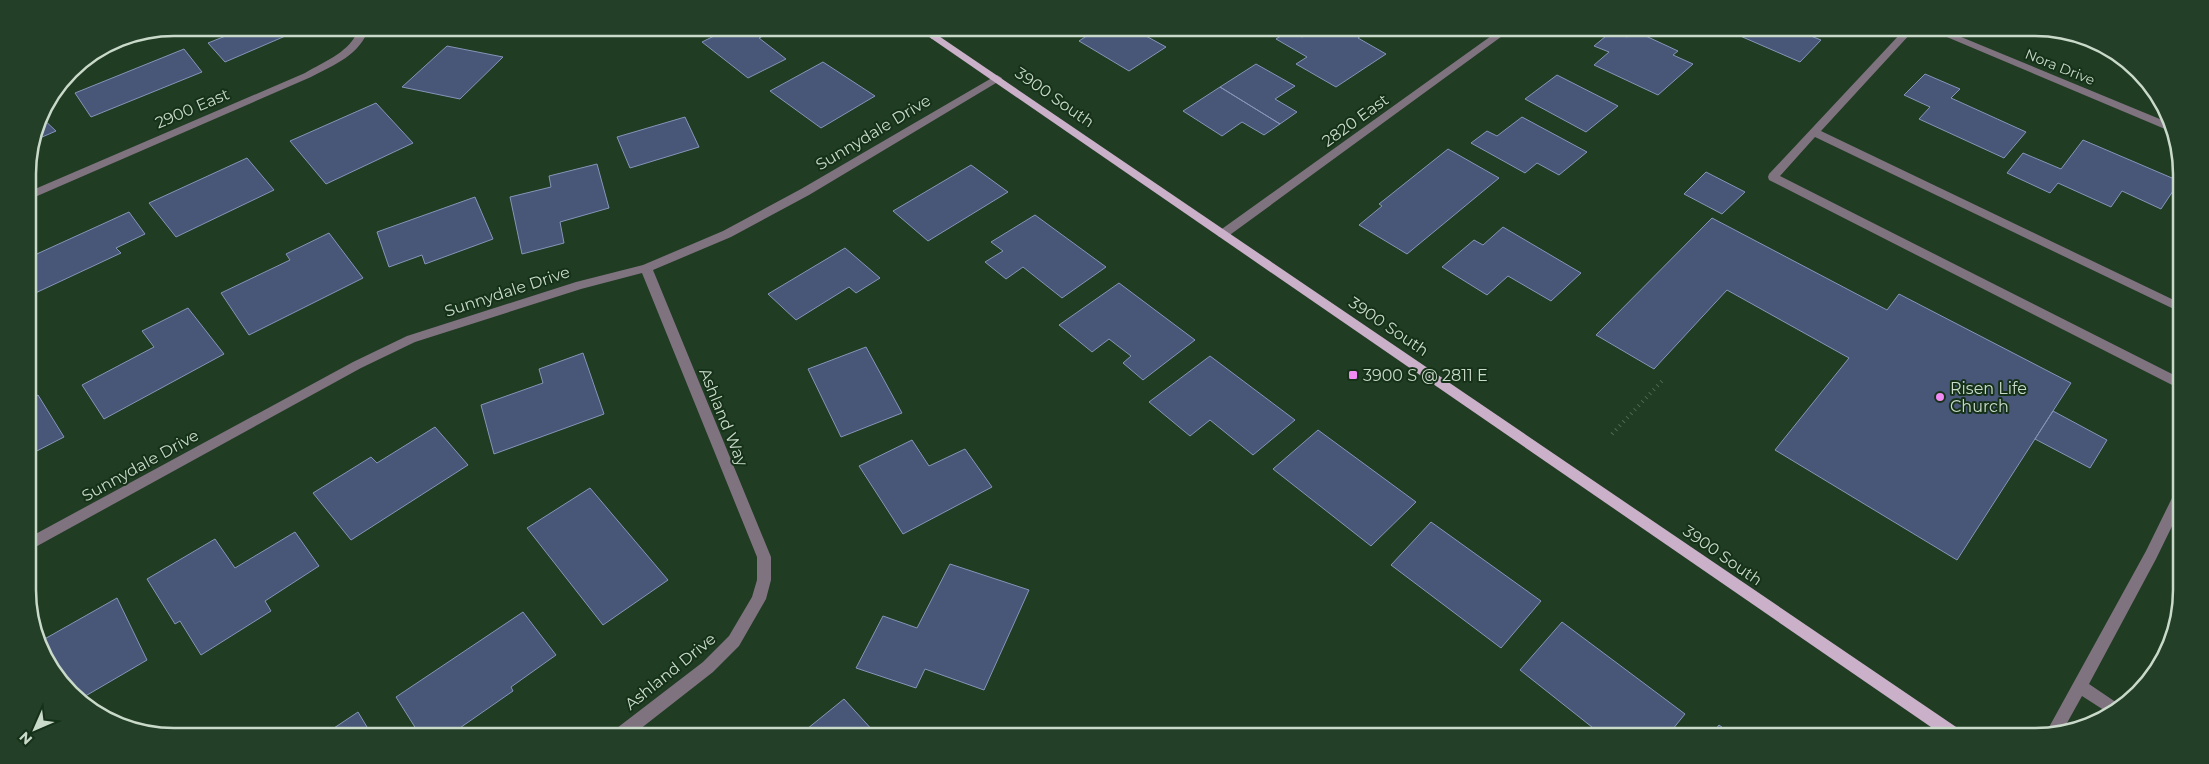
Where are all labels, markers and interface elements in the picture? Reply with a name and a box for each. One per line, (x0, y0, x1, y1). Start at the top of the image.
street label: Nora Drive (2022, 45, 2098, 89)
street label: 3900 South (1012, 63, 1098, 132)
street label: 2900 East (152, 84, 233, 133)
street label: 2820 East (1318, 90, 1393, 151)
street label: Sunnydale Drive (812, 91, 934, 174)
street label: Sunnydale Drive (442, 262, 572, 321)
street label: 3900 South (1345, 293, 1432, 360)
street label: Ashland Way (695, 365, 752, 469)
place label: 3900 S @ 2811 E (1363, 366, 1488, 385)
marker: 3900 S @ 2811 E (1347, 369, 1359, 381)
place label: Risen Life Church (1950, 379, 2027, 416)
marker: Risen Life Church (1934, 391, 1946, 403)
street label: Sunnydale Drive (78, 425, 202, 505)
street label: 3900 South (1680, 521, 1766, 590)
street label: Ashland Drive (621, 629, 720, 714)
north arrow (10, 704, 60, 754)
text: N (15, 728, 36, 749)

